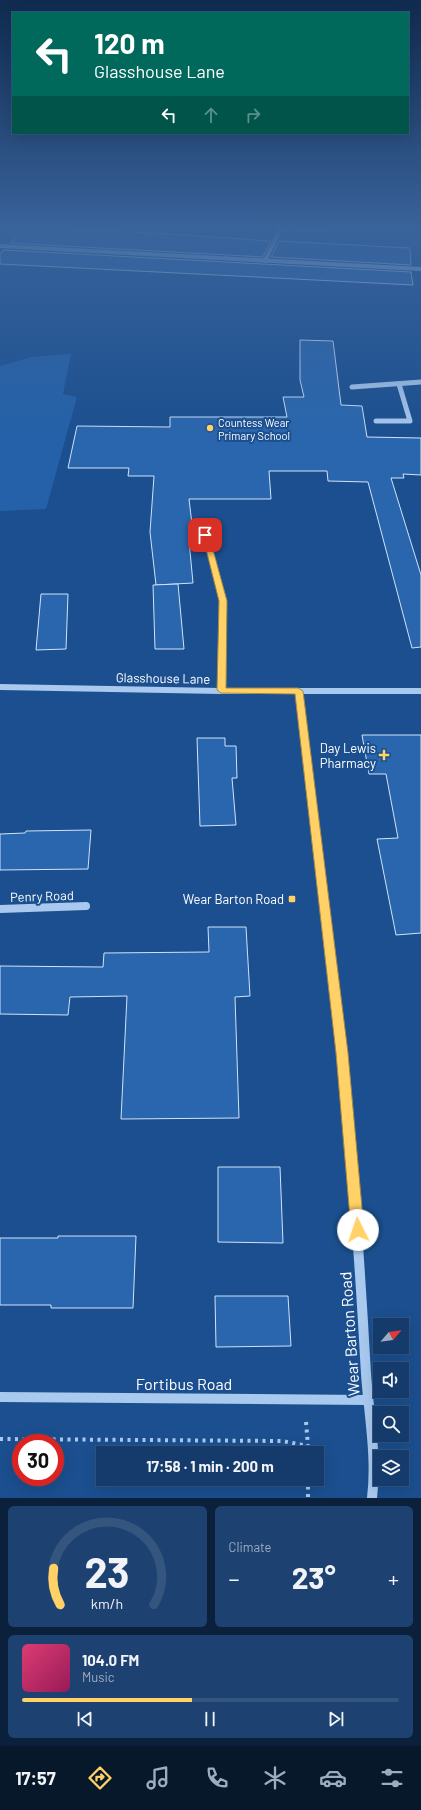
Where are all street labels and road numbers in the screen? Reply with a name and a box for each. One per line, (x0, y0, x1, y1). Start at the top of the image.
street label: Glasshouse Lane (116, 669, 210, 687)
street label: Penry Road (10, 887, 74, 905)
street label: Wear Barton Road (335, 1271, 363, 1397)
street label: Fortibus Road (136, 1374, 232, 1393)

